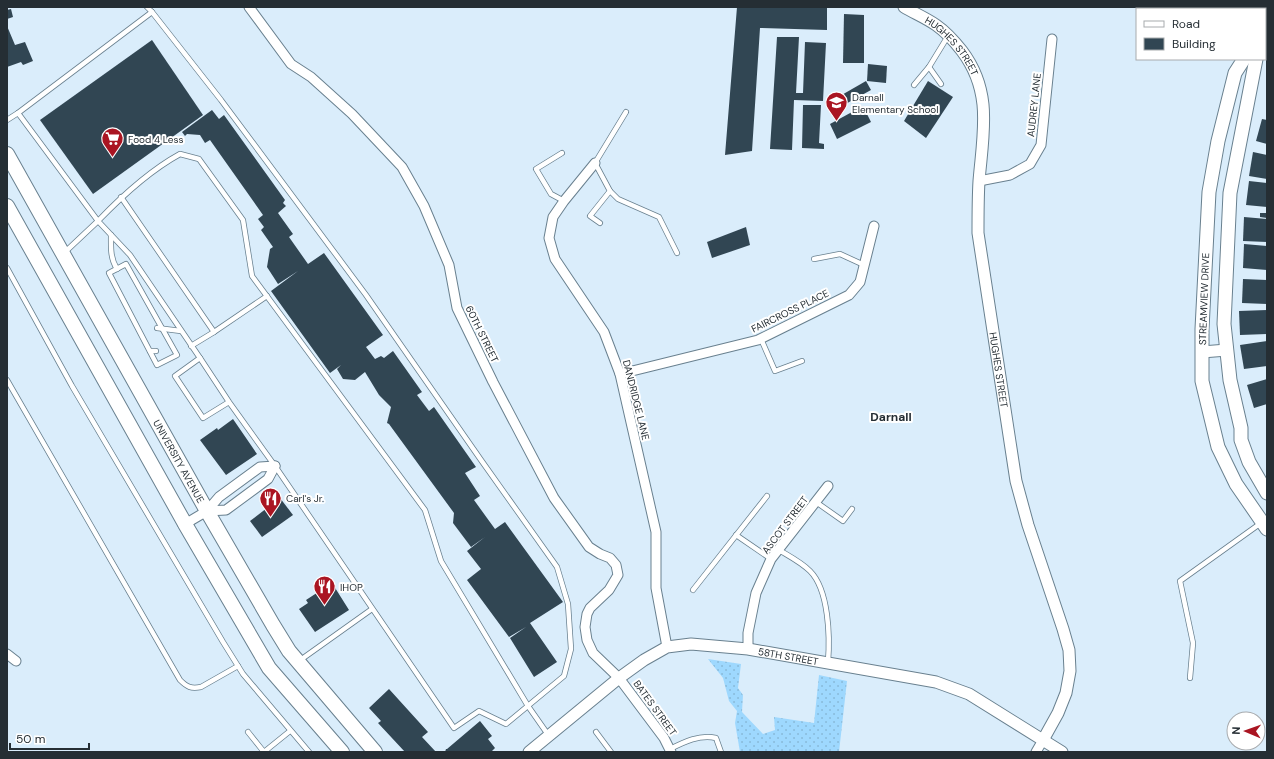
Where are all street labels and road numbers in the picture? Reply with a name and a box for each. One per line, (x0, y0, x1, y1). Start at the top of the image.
street label: HUGHES STREET (923, 13, 982, 78)
street label: AUDREY LANE (1024, 72, 1044, 138)
street label: STREAMVIEW DRIVE (1196, 252, 1212, 345)
street label: FAIRCROSS PLACE (749, 286, 831, 335)
street label: 60TH STREET (463, 303, 502, 365)
street label: HUGHES STREET (987, 331, 1011, 409)
street label: DANDRIDGE LANE (620, 358, 652, 442)
street label: UNIVERSITY AVENUE (151, 417, 208, 505)
street label: ASCOT STREET (759, 493, 811, 557)
street label: 58TH STREET (757, 644, 820, 668)
street label: BATES STREET (630, 678, 680, 739)

